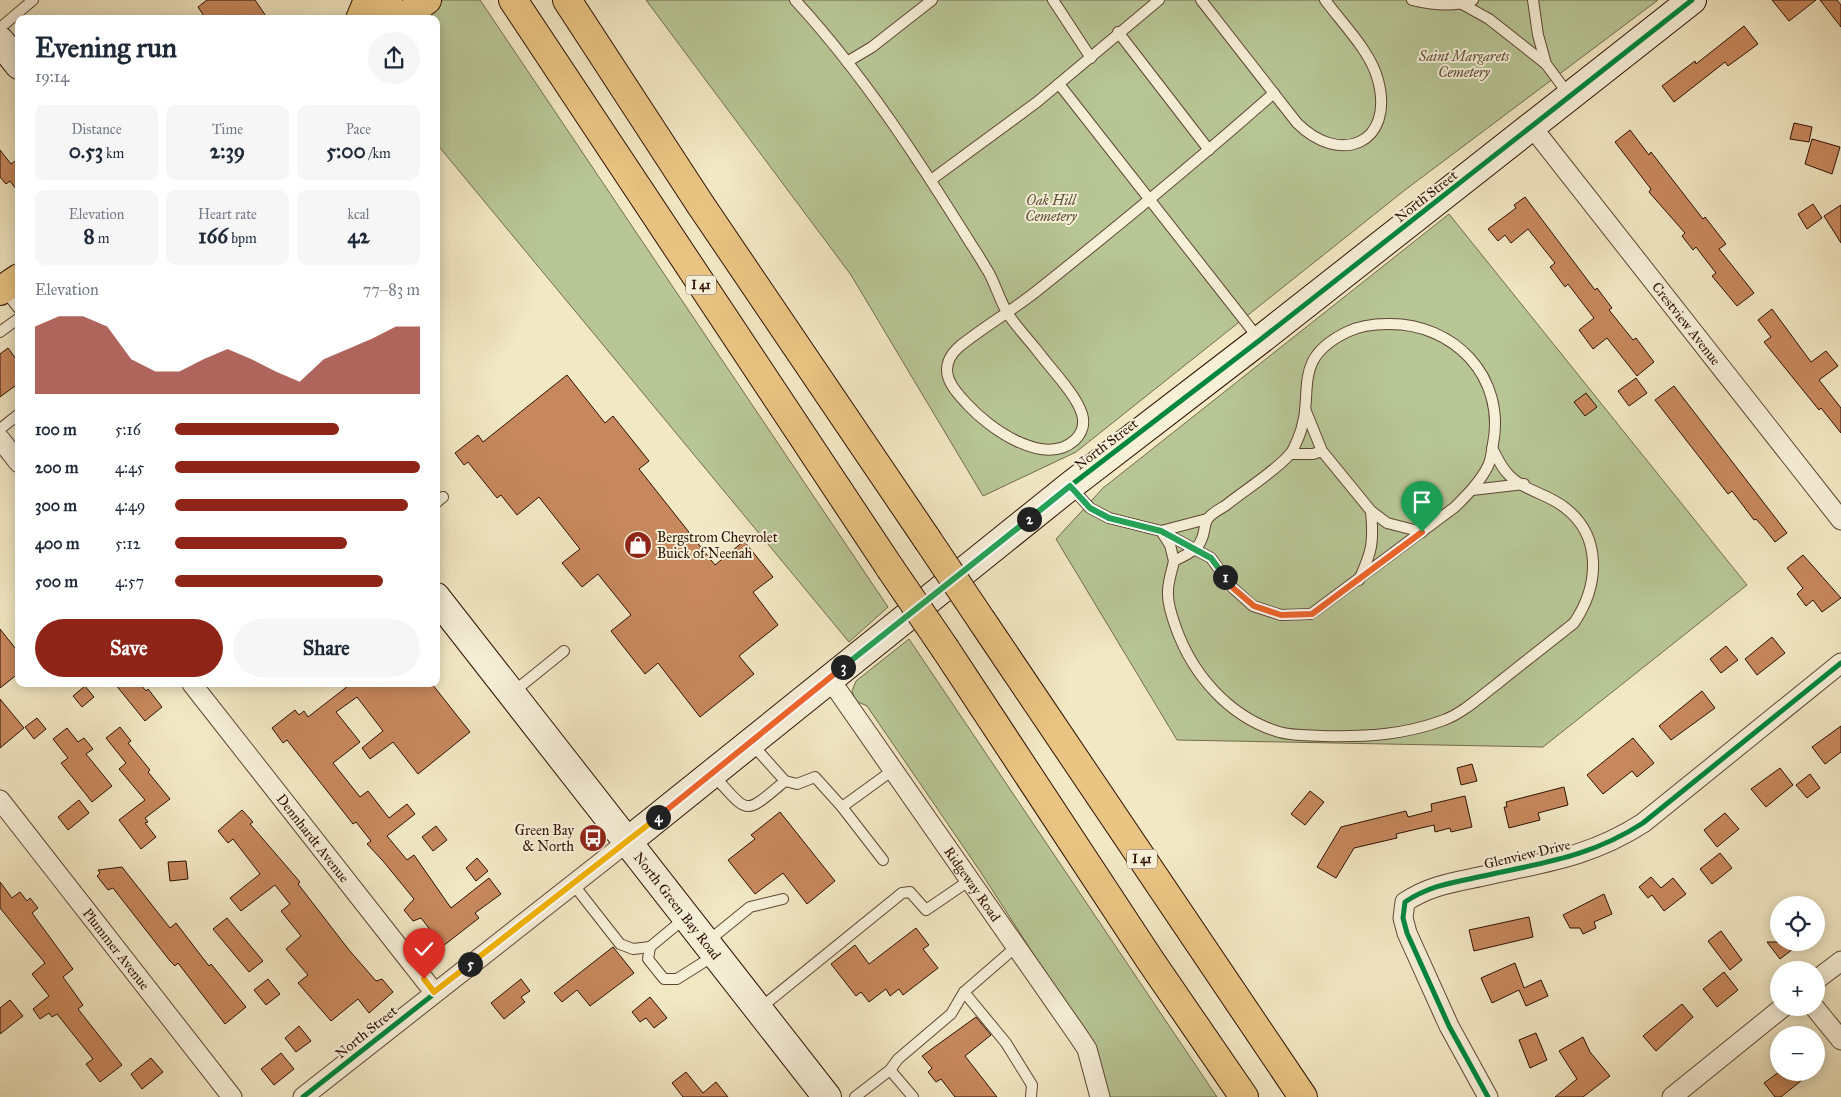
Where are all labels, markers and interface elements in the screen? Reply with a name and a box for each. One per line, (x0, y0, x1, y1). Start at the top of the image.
text: Evening run (35, 30, 177, 65)
button: share (368, 32, 420, 84)
park label: Saint Margarets Cemetery (1418, 48, 1510, 81)
text: 19:14 (35, 67, 69, 86)
text: Distance (71, 121, 122, 138)
text: Time (212, 121, 243, 138)
text: Pace (346, 121, 371, 138)
text: 0.53 (69, 138, 103, 164)
text: 2:39 (210, 138, 245, 164)
text: 5:00 (326, 138, 366, 164)
text: km (103, 145, 124, 162)
text: /km (366, 145, 391, 162)
street label: North Street (1392, 167, 1461, 226)
park label: Oak Hill Cemetery (1025, 192, 1078, 225)
text: Elevation (69, 206, 124, 223)
text: Heart rate (198, 206, 257, 223)
text: kcal (347, 206, 370, 223)
text: 8 (84, 223, 95, 249)
text: 166 (198, 223, 228, 249)
text: 42 (347, 223, 370, 249)
text: m (95, 230, 109, 247)
text: bpm (228, 230, 257, 247)
road number: I 41 (686, 276, 716, 294)
street label: Crestview Avenue (1648, 279, 1724, 369)
text: Elevation (35, 280, 99, 299)
text: 77–83 m (363, 280, 420, 299)
street label: North Street (1071, 415, 1141, 474)
text: 100 m (35, 420, 77, 439)
text: 5:16 (115, 420, 141, 439)
text: 200 m (35, 458, 78, 477)
text: 4:45 (115, 458, 144, 477)
pin (1401, 481, 1443, 532)
icon: arrive (1408, 488, 1436, 516)
text: 300 m (35, 496, 77, 515)
text: 4:49 (115, 496, 145, 515)
pin: 2 (1016, 506, 1042, 532)
text: 2 (1026, 511, 1033, 528)
place label: Bergstrom Chevrolet Buick of Neenah (657, 529, 778, 562)
shop icon: Bergstrom Chevrolet Buick of Neenah (623, 530, 653, 560)
text: 400 m (35, 534, 79, 553)
text: 5:12 (115, 534, 141, 553)
pin: 1 (1212, 564, 1238, 590)
text: 1 (1223, 569, 1228, 586)
text: 500 m (35, 572, 78, 591)
text: 4:57 (115, 572, 144, 591)
button: Save (35, 619, 223, 677)
button: Share (233, 619, 420, 677)
pin: 3 (830, 654, 856, 680)
text: 3 (841, 659, 846, 676)
street label: Dennhardt Avenue (273, 791, 353, 886)
pin: 4 (646, 804, 670, 830)
text: 4 (655, 809, 662, 826)
place label: Green Bay & North (515, 822, 574, 855)
bus stop icon: Green Bay & North (578, 823, 608, 853)
street label: Glenview Drive (1482, 836, 1572, 873)
street label: Ridgeway Road (940, 844, 1004, 925)
street label: North Green Bay Road (630, 849, 724, 963)
road number: I 41 (1127, 850, 1157, 869)
map controls (1770, 896, 1825, 1081)
button: locate (1770, 896, 1825, 951)
street label: Plummer Avenue (79, 905, 153, 994)
pin (403, 928, 445, 979)
icon: check (410, 935, 438, 963)
pin: 5 (458, 952, 482, 976)
text: 5 (467, 956, 474, 973)
button: + (1770, 961, 1825, 1016)
street label: North Street (332, 1002, 401, 1062)
button: − (1770, 1026, 1825, 1081)

